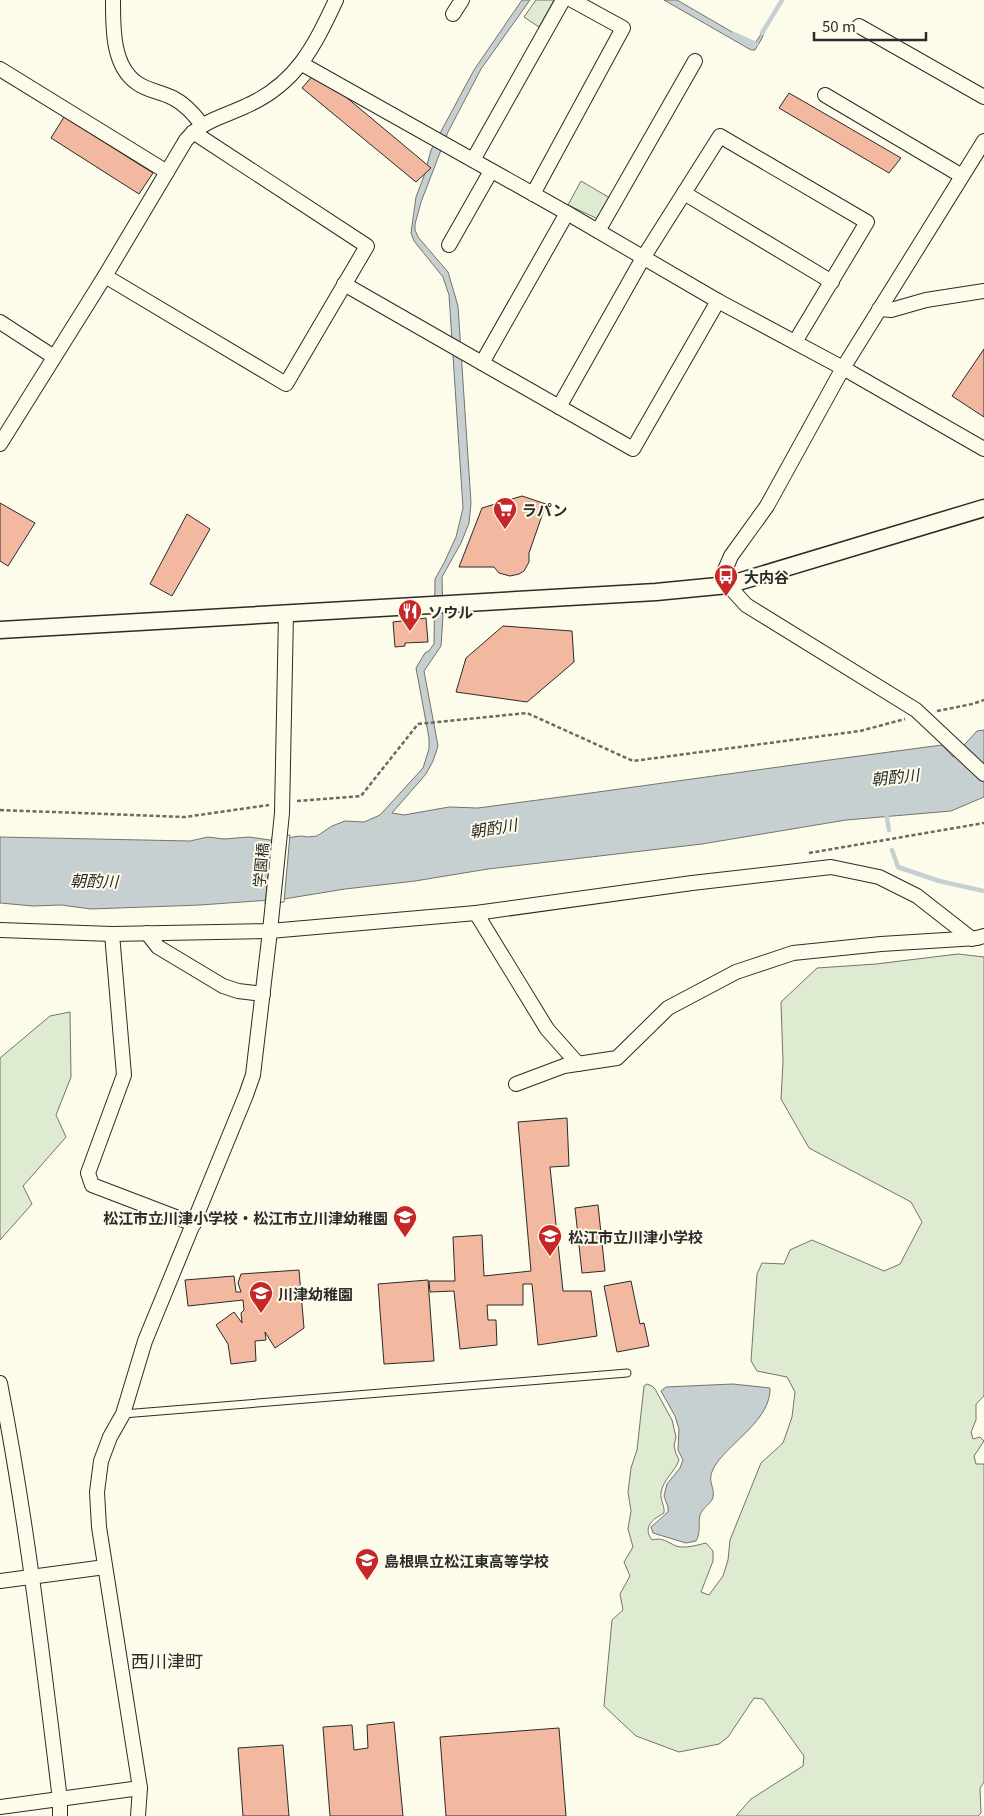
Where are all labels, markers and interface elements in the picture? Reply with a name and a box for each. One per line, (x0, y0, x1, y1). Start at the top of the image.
scale bar (814, 10, 926, 42)
text: 50 m (822, 15, 856, 36)
supermarket icon: ラパン (492, 496, 518, 530)
place label: ラパン (522, 499, 568, 520)
bus stop icon: 大内谷 (713, 563, 739, 597)
place label: 大内谷 (744, 566, 789, 587)
restaurant icon: ソウル (397, 598, 423, 632)
place label: ソウル (428, 601, 473, 622)
water label: 朝酌川 (870, 761, 922, 790)
water label: 朝酌川 (467, 811, 521, 843)
street label: 学園橋 (248, 842, 272, 888)
water label: 朝酌川 (70, 868, 120, 892)
school or university icon: 松江市立川津小学校・松江市立川津幼稚園 (392, 1204, 418, 1238)
place label: 松江市立川津小学校・松江市立川津幼稚園 (103, 1207, 388, 1228)
school or university icon: 松江市立川津小学校 (537, 1223, 563, 1257)
place label: 松江市立川津小学校 (568, 1226, 703, 1247)
school or university icon: 川津幼稚園 (248, 1280, 274, 1314)
place label: 川津幼稚園 (278, 1283, 353, 1304)
school or university icon: 島根県立松江東高等学校 (354, 1547, 380, 1581)
place label: 島根県立松江東高等学校 (384, 1550, 549, 1571)
district label: 西川津町 (131, 1647, 203, 1673)

